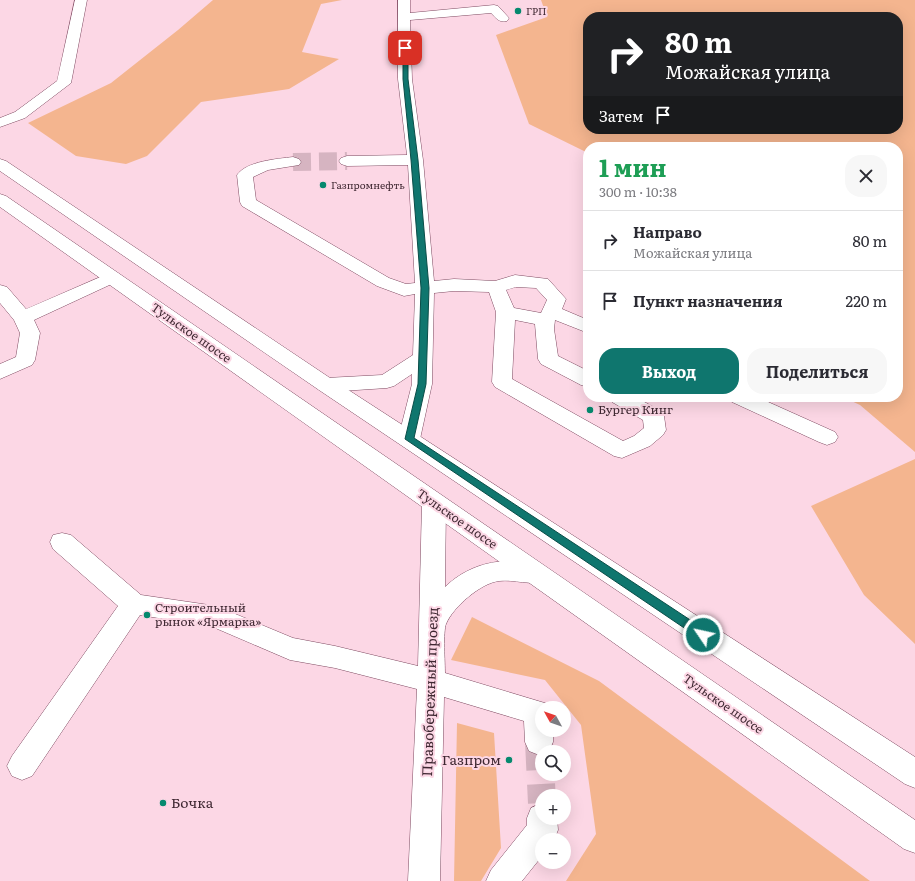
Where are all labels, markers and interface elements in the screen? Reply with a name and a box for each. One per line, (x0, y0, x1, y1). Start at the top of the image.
place label: ГРП (526, 3, 546, 18)
marker: ГРП (513, 6, 523, 16)
text: 80 m (665, 20, 732, 62)
icon: right (599, 28, 651, 80)
pin (388, 31, 422, 65)
icon: arrive (394, 37, 416, 59)
text: Можайская улица (665, 58, 830, 85)
text: Затем (599, 104, 644, 127)
icon: arrive (652, 104, 674, 126)
text: 1 мин (599, 149, 666, 184)
button: close (845, 155, 887, 197)
place label: Газпромнефть (331, 177, 405, 192)
marker: Газпромнефть (318, 180, 328, 190)
text: 300 m · 10:38 (599, 182, 677, 201)
text: Направо (633, 220, 702, 243)
text: 80 m (853, 229, 887, 252)
icon: right (599, 230, 621, 252)
text: Можайская улица (633, 243, 752, 262)
text: Пункт назначения (633, 289, 783, 312)
text: 220 m (846, 289, 887, 312)
icon: arrive (599, 290, 621, 312)
street label: Тульское шоссе (148, 298, 235, 367)
button: Выход (599, 348, 739, 394)
button: Поделиться (747, 348, 887, 394)
place label: Бургер Кинг (598, 400, 673, 418)
marker: Бургер Кинг (585, 405, 595, 415)
street label: Тульское шоссе (414, 484, 501, 553)
place label: Строительный рынок «Ярмарка» (155, 598, 261, 630)
street label: Правобережный проезд (416, 607, 442, 777)
marker: Строительный рынок «Ярмарка» (142, 610, 152, 620)
position arrow (682, 614, 724, 656)
street label: Тульское шоссе (680, 669, 767, 738)
north arrow (535, 701, 571, 737)
map controls (535, 701, 571, 869)
button: search (535, 745, 571, 781)
place label: Газпром (442, 749, 501, 769)
marker: Газпром (504, 755, 514, 765)
button: + (535, 789, 571, 825)
place label: Бочка (171, 792, 214, 812)
marker: Бочка (158, 798, 168, 808)
button: − (535, 833, 571, 869)

